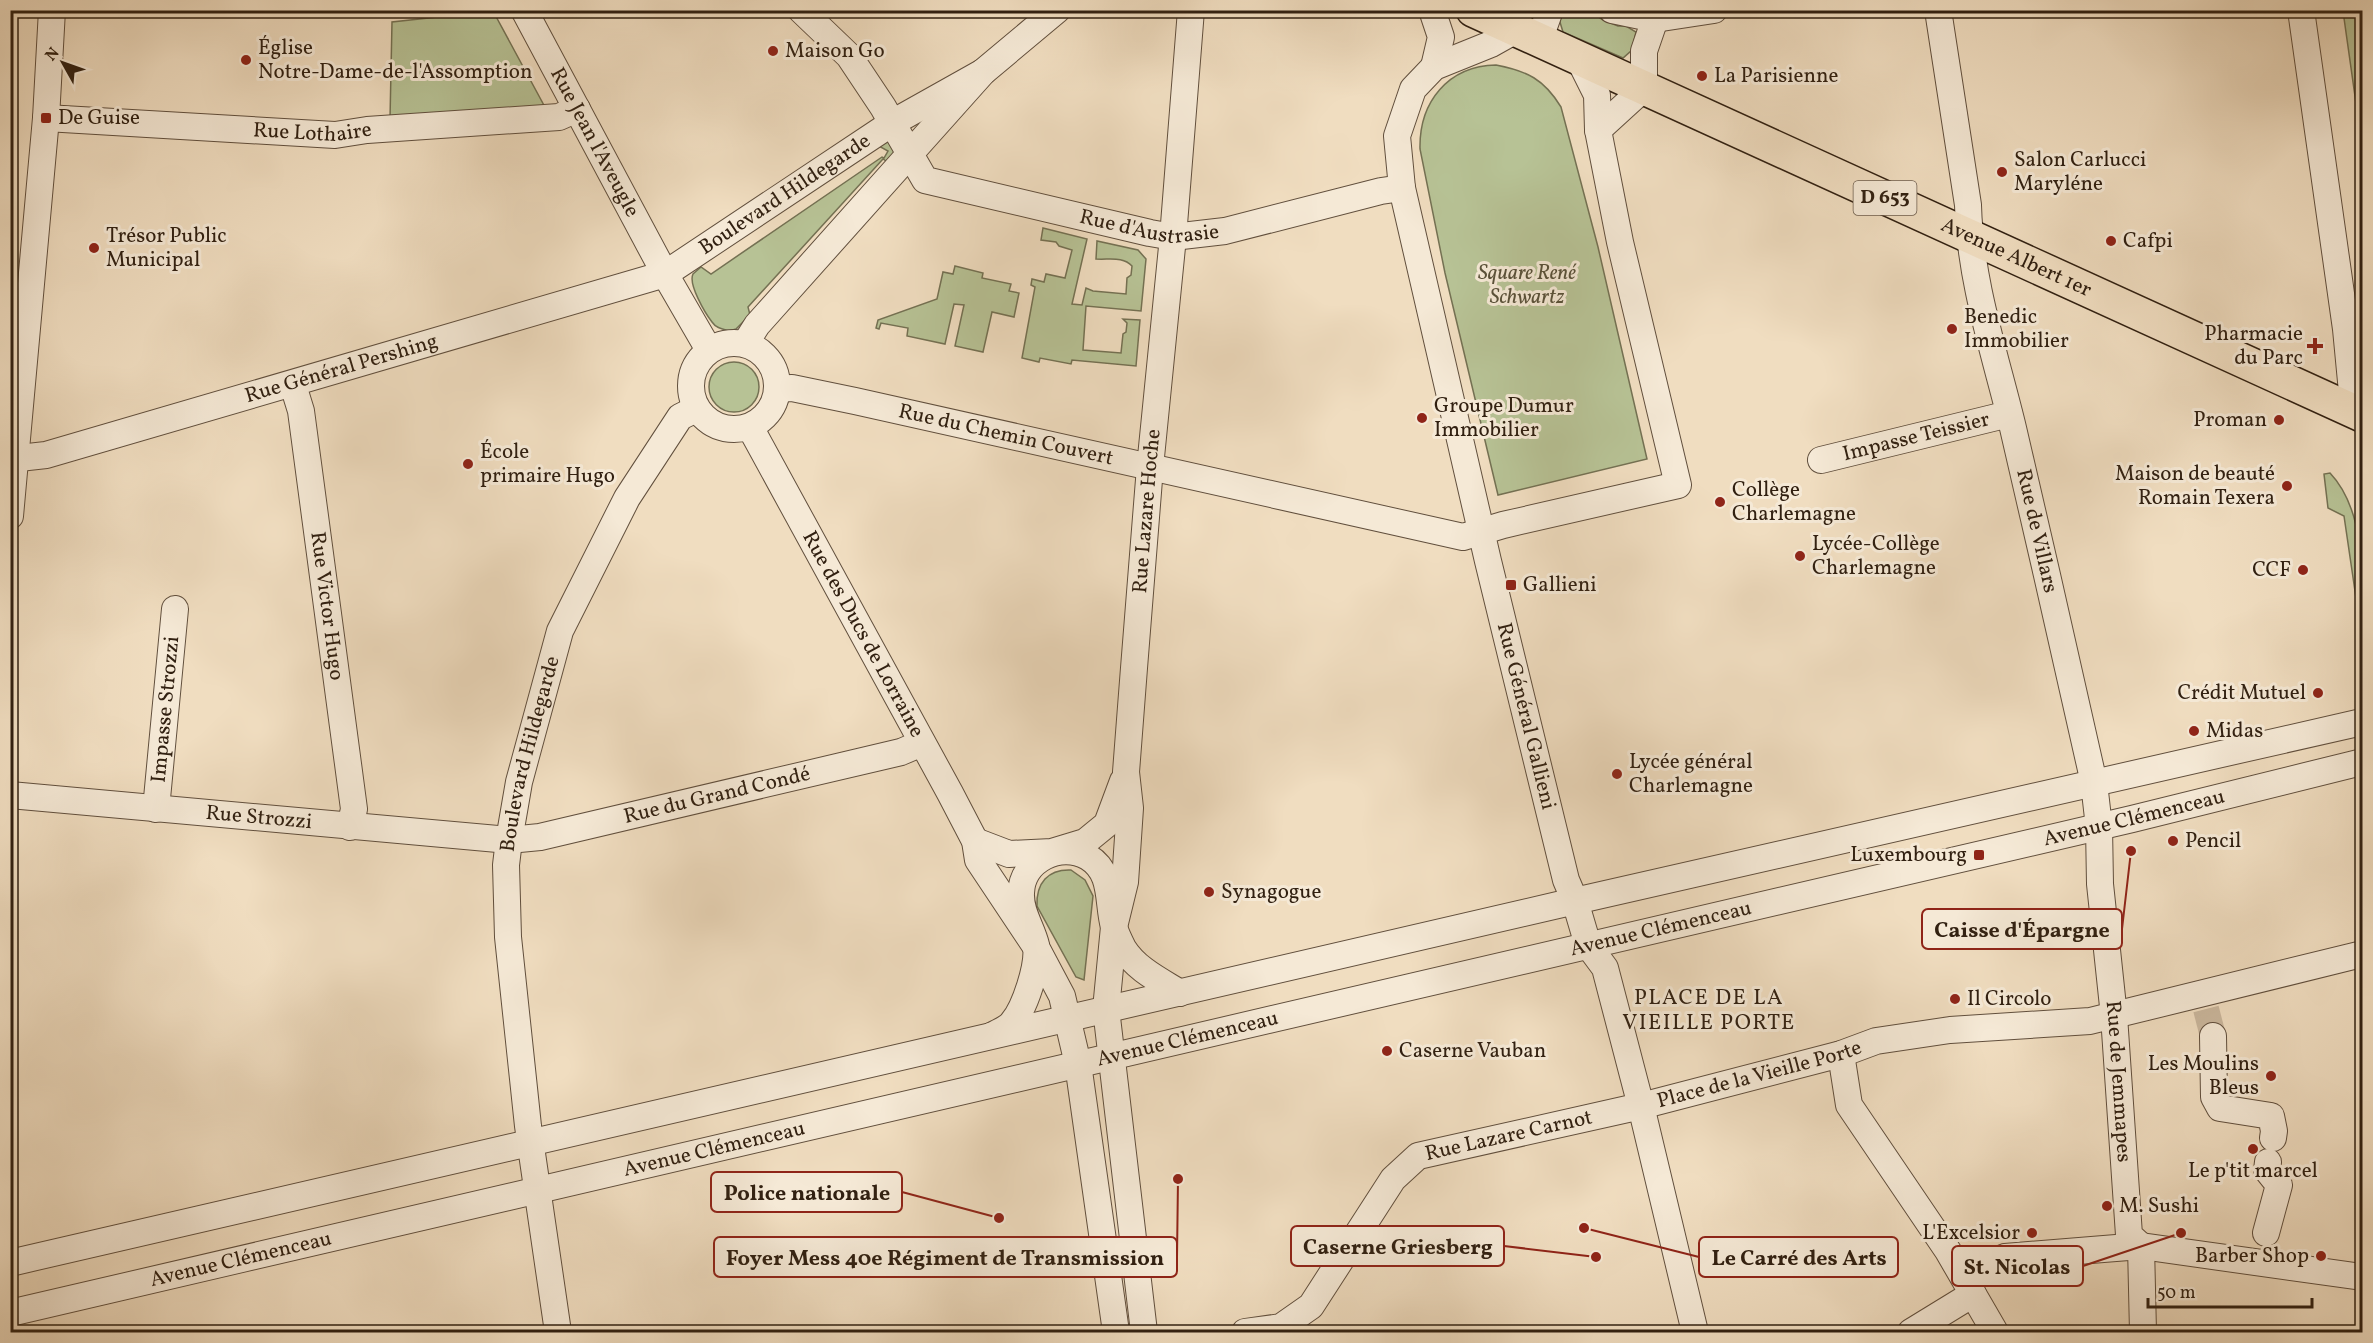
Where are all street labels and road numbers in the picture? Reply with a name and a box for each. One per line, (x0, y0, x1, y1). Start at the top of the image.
street label: Rue Jean l'Aveugle (543, 62, 647, 222)
street label: Rue Lothaire (252, 115, 374, 150)
street label: Boulevard Hildegarde (693, 127, 876, 262)
road number: D 653 (1854, 181, 1916, 215)
street label: Rue d'Austrasie (1077, 202, 1221, 252)
street label: Avenue Albert 1er (1936, 211, 2097, 305)
street label: Rue Général Pershing (241, 327, 441, 411)
street label: Rue du Chemin Couvert (896, 397, 1116, 473)
street label: Impasse Teissier (1840, 405, 1993, 469)
street label: Rue Lazare Hoche (1125, 427, 1168, 595)
street label: Rue de Villars (2009, 466, 2065, 596)
street label: Rue des Ducs de Lorraine (795, 526, 931, 743)
street label: Rue Victor Hugo (303, 530, 351, 682)
street label: Rue Général Gallieni (1489, 620, 1563, 813)
street label: Impasse Strozzi (144, 635, 187, 784)
street label: Boulevard Hildegarde (493, 653, 567, 853)
street label: Rue du Grand Condé (621, 759, 813, 831)
street label: Avenue Clémenceau (2040, 782, 2228, 854)
street label: Rue Strozzi (205, 798, 313, 837)
street label: Avenue Clémenceau (1567, 894, 1755, 964)
street label: Rue de Jemmapes (2098, 999, 2138, 1163)
street label: Avenue Clémenceau (1094, 1004, 1281, 1074)
street label: Place de la Vieille Porte (1654, 1033, 1866, 1116)
street label: Rue Lazare Carnot (1422, 1103, 1595, 1169)
street label: Avenue Clémenceau (620, 1114, 808, 1184)
street label: Avenue Clémenceau (147, 1224, 335, 1294)

